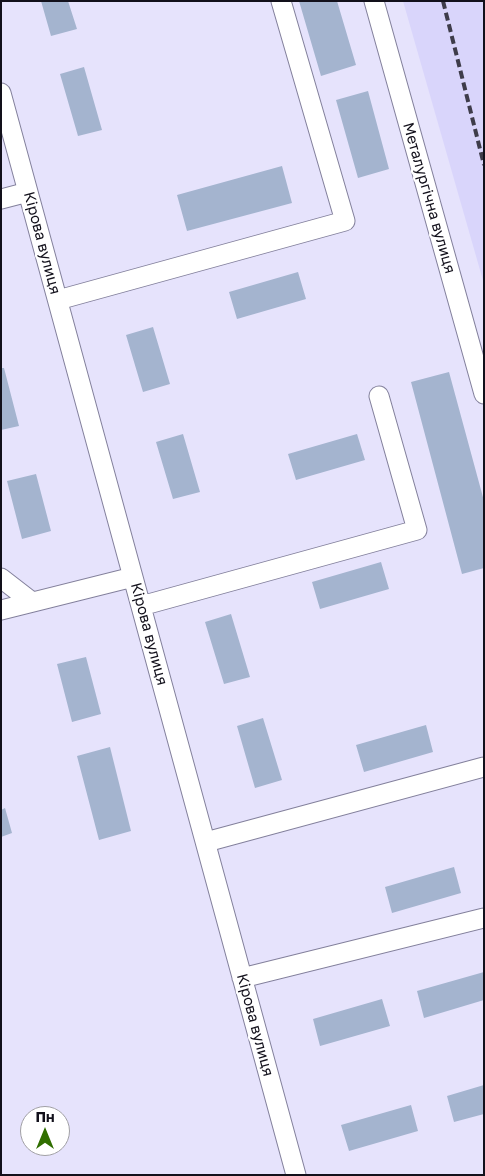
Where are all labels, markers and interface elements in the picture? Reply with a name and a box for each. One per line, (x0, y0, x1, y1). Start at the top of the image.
street label: Металургічна вулиця (399, 120, 459, 276)
street label: Кірова вулиця (20, 190, 64, 296)
street label: Кірова вулиця (127, 581, 171, 687)
street label: Кірова вулиця (233, 972, 277, 1078)
north arrow (20, 1106, 70, 1156)
text: Пн (35, 1108, 55, 1125)

